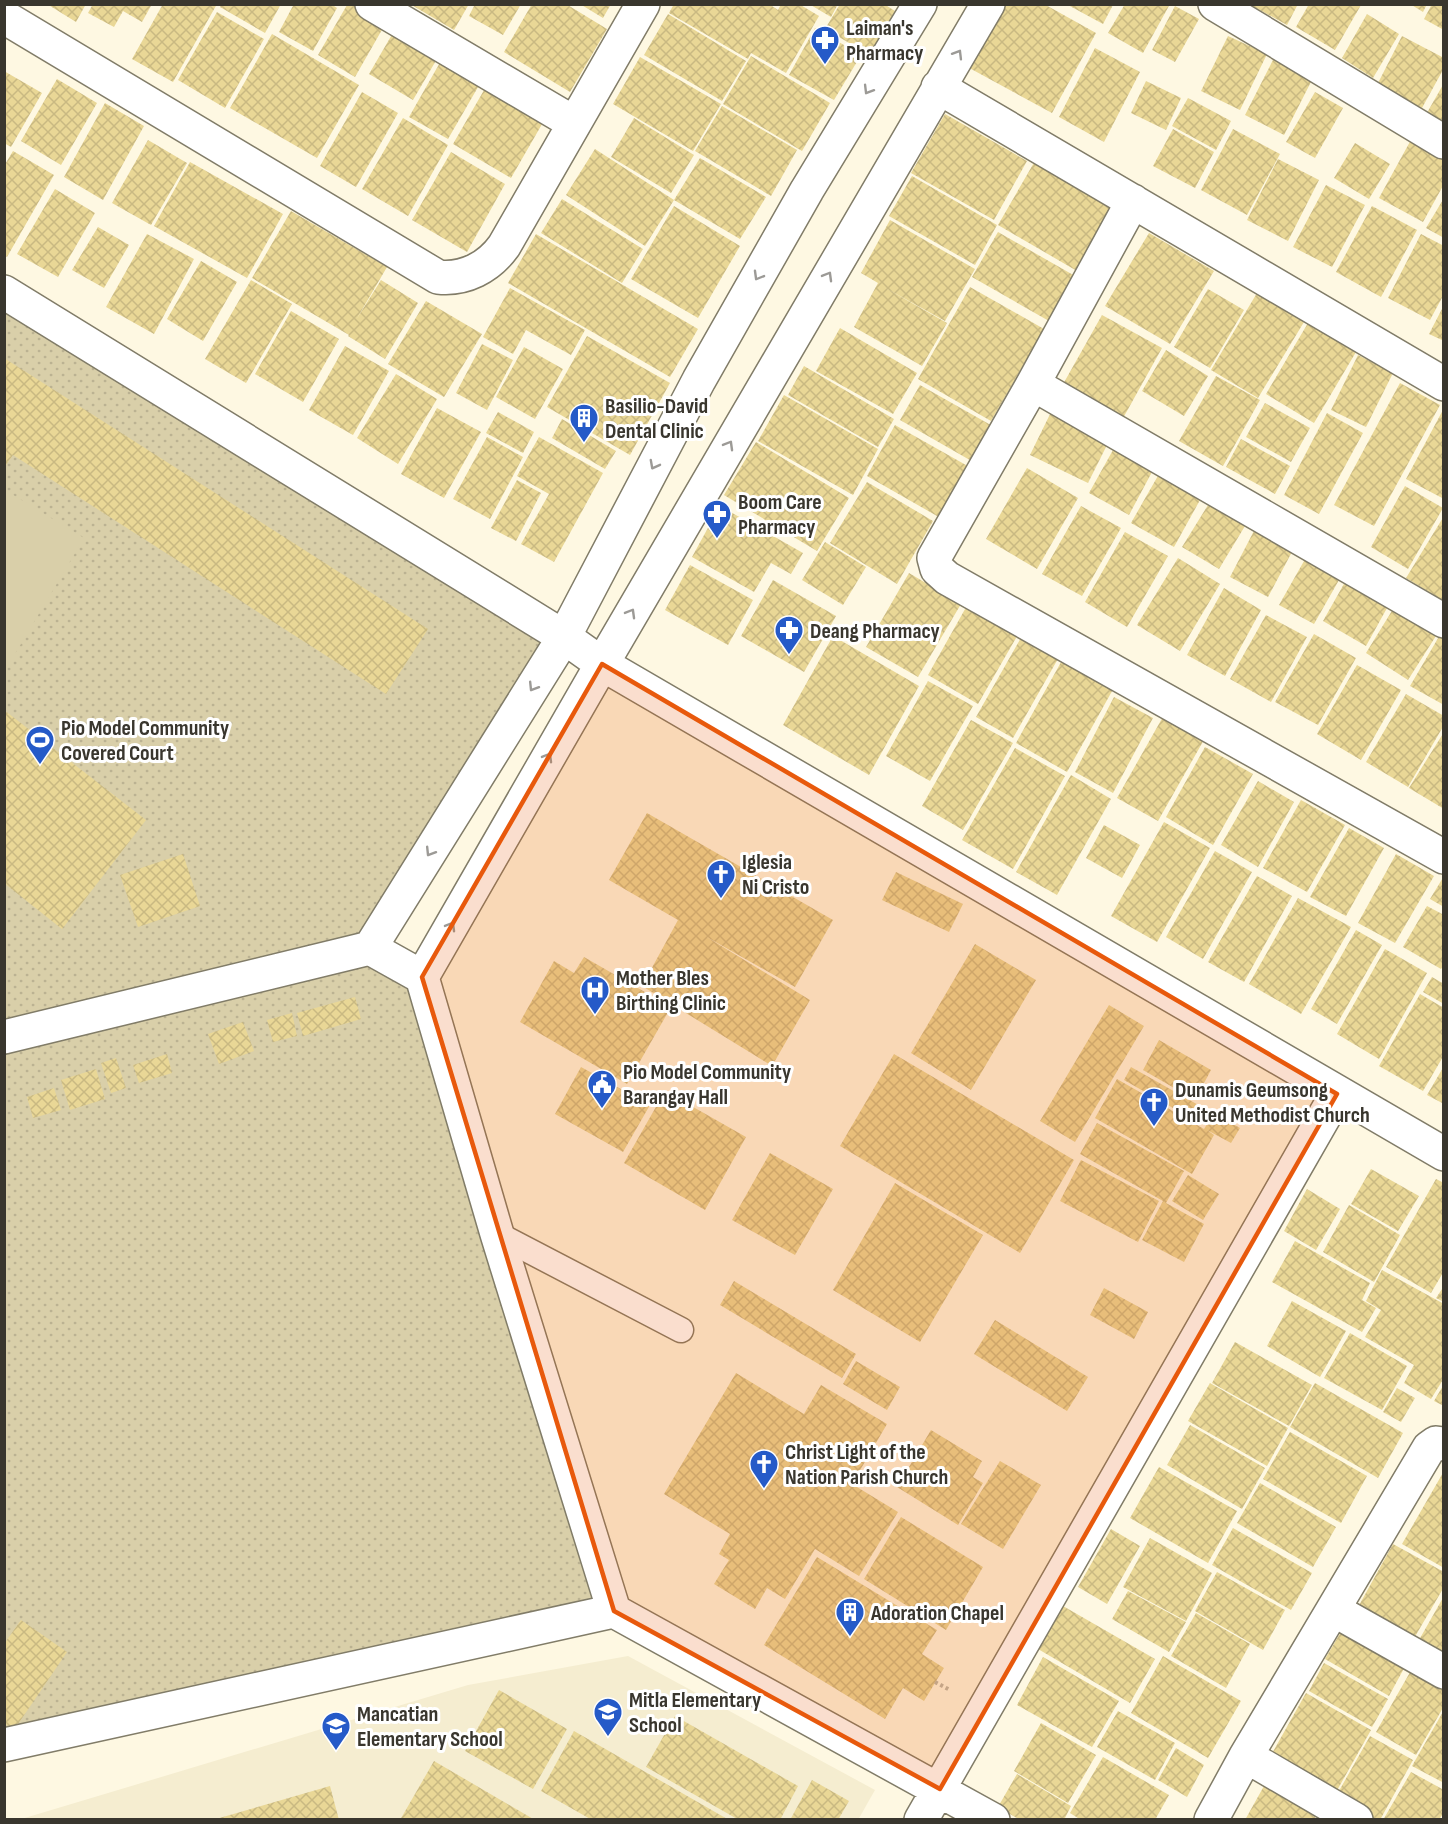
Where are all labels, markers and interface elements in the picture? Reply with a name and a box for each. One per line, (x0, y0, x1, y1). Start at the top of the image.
place label: Laiman's Pharmacy (846, 15, 923, 67)
pharmacy icon: Laiman's Pharmacy (809, 24, 841, 66)
one-way arrow (951, 50, 962, 60)
one-way arrow (864, 84, 876, 94)
one-way arrow (754, 270, 765, 280)
one-way arrow (820, 272, 832, 282)
place label: Basilio-David Dental Clinic (605, 393, 708, 445)
building icon: Basilio-David Dental Clinic (568, 402, 600, 444)
one-way arrow (722, 441, 734, 451)
one-way arrow (650, 459, 661, 470)
place label: Boom Care Pharmacy (738, 489, 822, 541)
pharmacy icon: Boom Care Pharmacy (701, 498, 733, 540)
one-way arrow (624, 609, 636, 619)
pharmacy icon: Deang Pharmacy (773, 614, 805, 656)
place label: Deang Pharmacy (810, 618, 940, 645)
one-way arrow (529, 680, 540, 691)
place label: Pio Model Community Covered Court (61, 715, 229, 767)
sports icon: Pio Model Community Covered Court (24, 724, 56, 766)
one-way arrow (541, 753, 552, 763)
one-way arrow (425, 846, 437, 856)
place label: Iglesia Ni Cristo (742, 849, 809, 901)
church icon: Iglesia Ni Cristo (705, 858, 737, 900)
one-way arrow (444, 922, 455, 932)
place label: Mother Bles Birthing Clinic (616, 965, 726, 1017)
hospital icon: Mother Bles Birthing Clinic (579, 974, 611, 1016)
place label: Pio Model Community Barangay Hall (623, 1059, 791, 1111)
public building icon: Pio Model Community Barangay Hall (586, 1068, 618, 1110)
place label: Dunamis Geumsong United Methodist Church (1175, 1077, 1370, 1129)
church icon: Dunamis Geumsong United Methodist Church (1138, 1086, 1170, 1128)
place label: Christ Light of the Nation Parish Church (785, 1439, 948, 1491)
church icon: Christ Light of the Nation Parish Church (748, 1448, 780, 1490)
building icon: Adoration Chapel (834, 1596, 866, 1638)
place label: Adoration Chapel (870, 1600, 1004, 1627)
place label: Mitla Elementary School (629, 1687, 761, 1739)
school or university icon: Mitla Elementary School (592, 1696, 624, 1738)
place label: Mancatian Elementary School (357, 1701, 503, 1753)
school or university icon: Mancatian Elementary School (320, 1710, 352, 1752)

